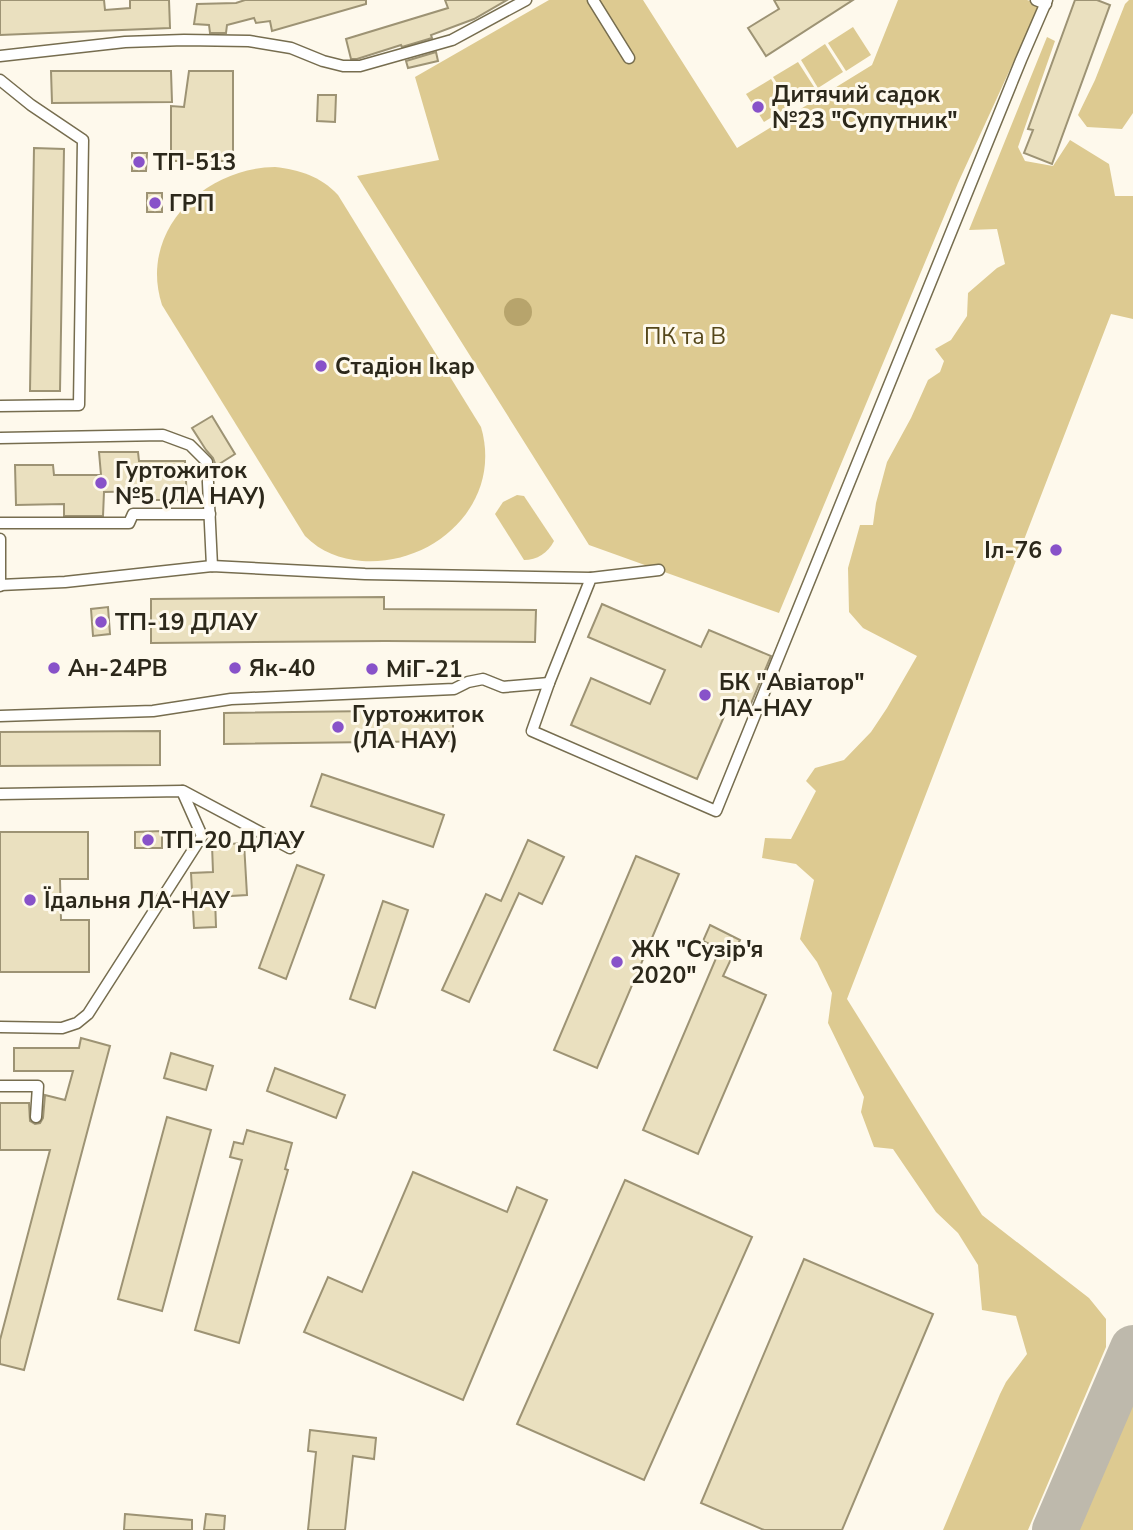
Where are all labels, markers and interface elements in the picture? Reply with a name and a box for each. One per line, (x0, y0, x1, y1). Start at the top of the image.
place label: Дитячий садок №23 "Супутник" (772, 79, 958, 136)
marker: Дитячий садок №23 "Супутник" (750, 99, 766, 115)
place label: ТП-513 (153, 147, 236, 178)
marker: ТП-513 (131, 154, 147, 170)
place label: ГРП (169, 188, 215, 219)
marker: ГРП (147, 195, 163, 211)
park label: ПК та В (644, 321, 726, 352)
place label: Стадіон Ікар (335, 351, 475, 382)
marker: Стадіон Ікар (313, 358, 329, 374)
place label: Гуртожиток №5 (ЛА НАУ) (115, 455, 266, 512)
marker: Гуртожиток №5 (ЛА НАУ) (93, 475, 109, 491)
place label: Іл-76 (984, 535, 1042, 566)
marker: Іл-76 (1048, 542, 1064, 558)
place label: ТП-19 ДЛАУ (115, 607, 258, 638)
marker: ТП-19 ДЛАУ (93, 614, 109, 630)
place label: Ан-24РВ (68, 653, 168, 684)
place label: Як-40 (249, 653, 315, 684)
place label: МіГ-21 (386, 654, 463, 685)
marker: Ан-24РВ (46, 660, 62, 676)
marker: Як-40 (227, 660, 243, 676)
marker: МіГ-21 (364, 661, 380, 677)
place label: БК "Авіатор" ЛА-НАУ (719, 667, 865, 724)
marker: БК "Авіатор" ЛА-НАУ (697, 687, 713, 703)
place label: Гуртожиток (ЛА НАУ) (352, 699, 484, 756)
marker: Гуртожиток (ЛА НАУ) (330, 719, 346, 735)
place label: ТП-20 ДЛАУ (162, 825, 305, 856)
marker: ТП-20 ДЛАУ (140, 832, 156, 848)
place label: Їдальня ЛА-НАУ (43, 885, 231, 916)
marker: Їдальня ЛА-НАУ (22, 892, 38, 908)
place label: ЖК "Сузір'я 2020" (631, 934, 763, 991)
marker: ЖК "Сузір'я 2020" (609, 954, 625, 970)

